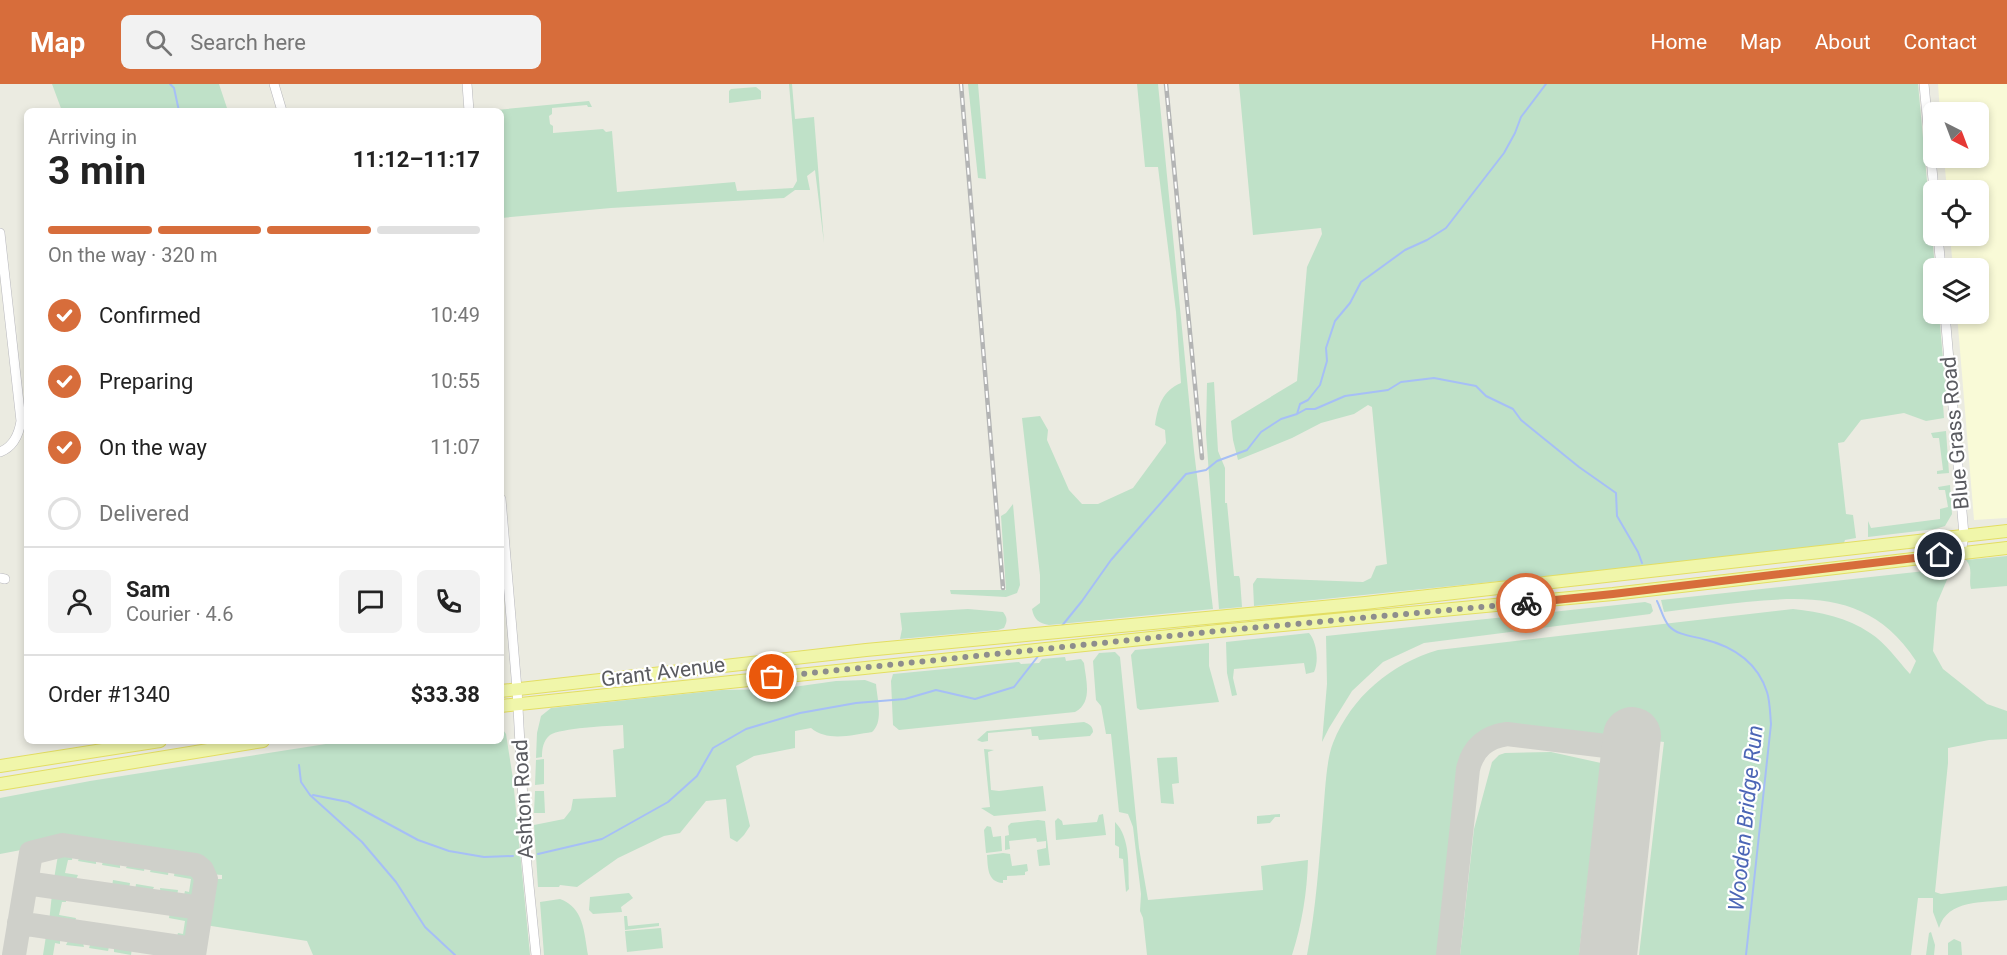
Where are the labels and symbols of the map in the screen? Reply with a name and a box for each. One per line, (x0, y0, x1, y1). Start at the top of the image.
north arrow (1923, 102, 1989, 168)
street label: Blue Grass Road (1936, 355, 1974, 511)
pin (1914, 529, 1965, 580)
courier (1496, 573, 1556, 633)
pin (746, 651, 797, 702)
street label: Grant Avenue (600, 652, 726, 692)
water label: Wooden Bridge Run (1723, 724, 1768, 912)
street label: Ashton Road (508, 739, 538, 859)

